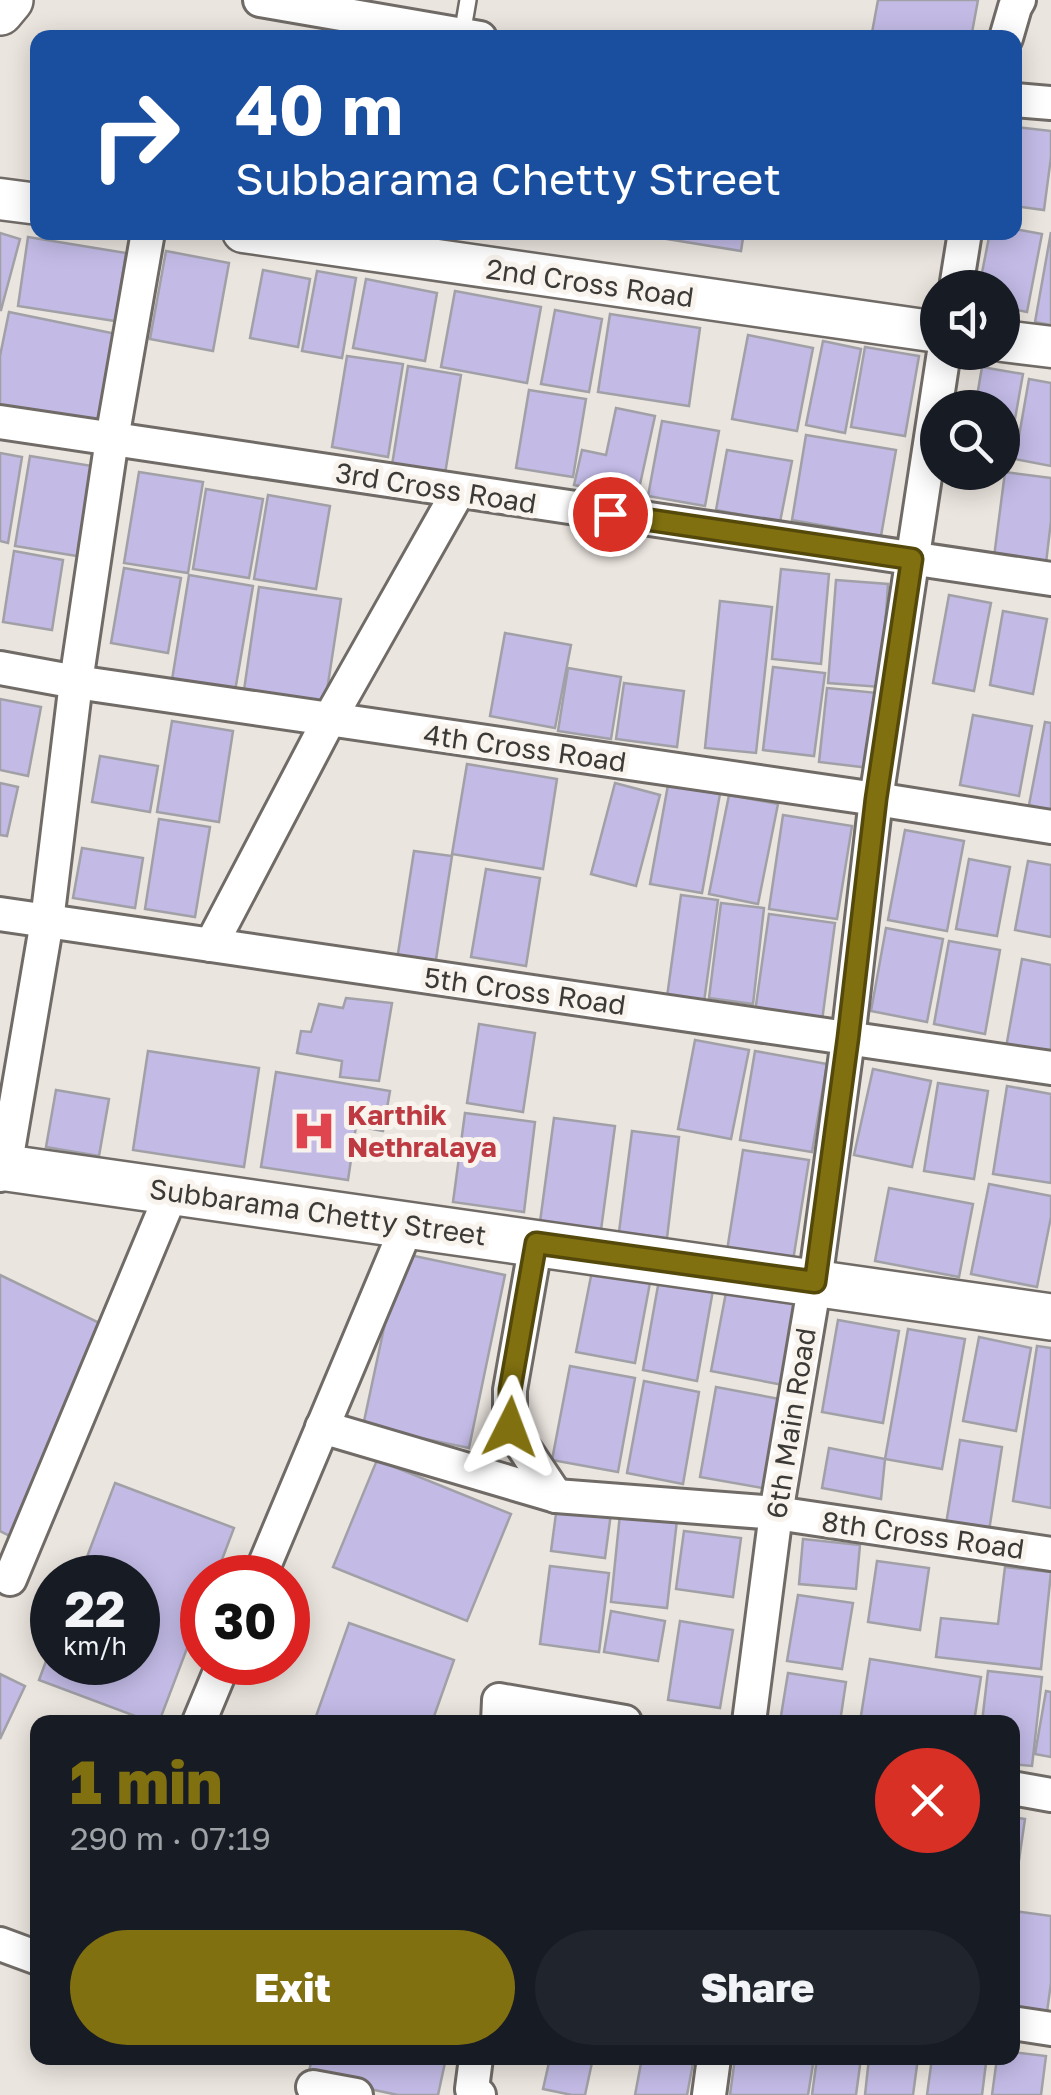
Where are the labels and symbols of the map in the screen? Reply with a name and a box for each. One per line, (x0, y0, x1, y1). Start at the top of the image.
street label: 2nd Cross Road (484, 252, 696, 313)
street label: 3rd Cross Road (333, 455, 539, 520)
pin (568, 472, 653, 557)
street label: 4th Cross Road (422, 717, 629, 778)
street label: 5th Cross Road (422, 960, 628, 1021)
place label: Karthik Nethralaya (347, 1098, 497, 1163)
hospital icon: Karthik Nethralaya (290, 1107, 338, 1155)
street label: Subbarama Chetty Street (147, 1172, 489, 1251)
street label: 6th Main Road (759, 1325, 822, 1521)
position arrow (458, 1375, 562, 1479)
street label: 8th Cross Road (820, 1504, 1027, 1565)
speed limit sign: 30 (180, 1555, 310, 1685)

